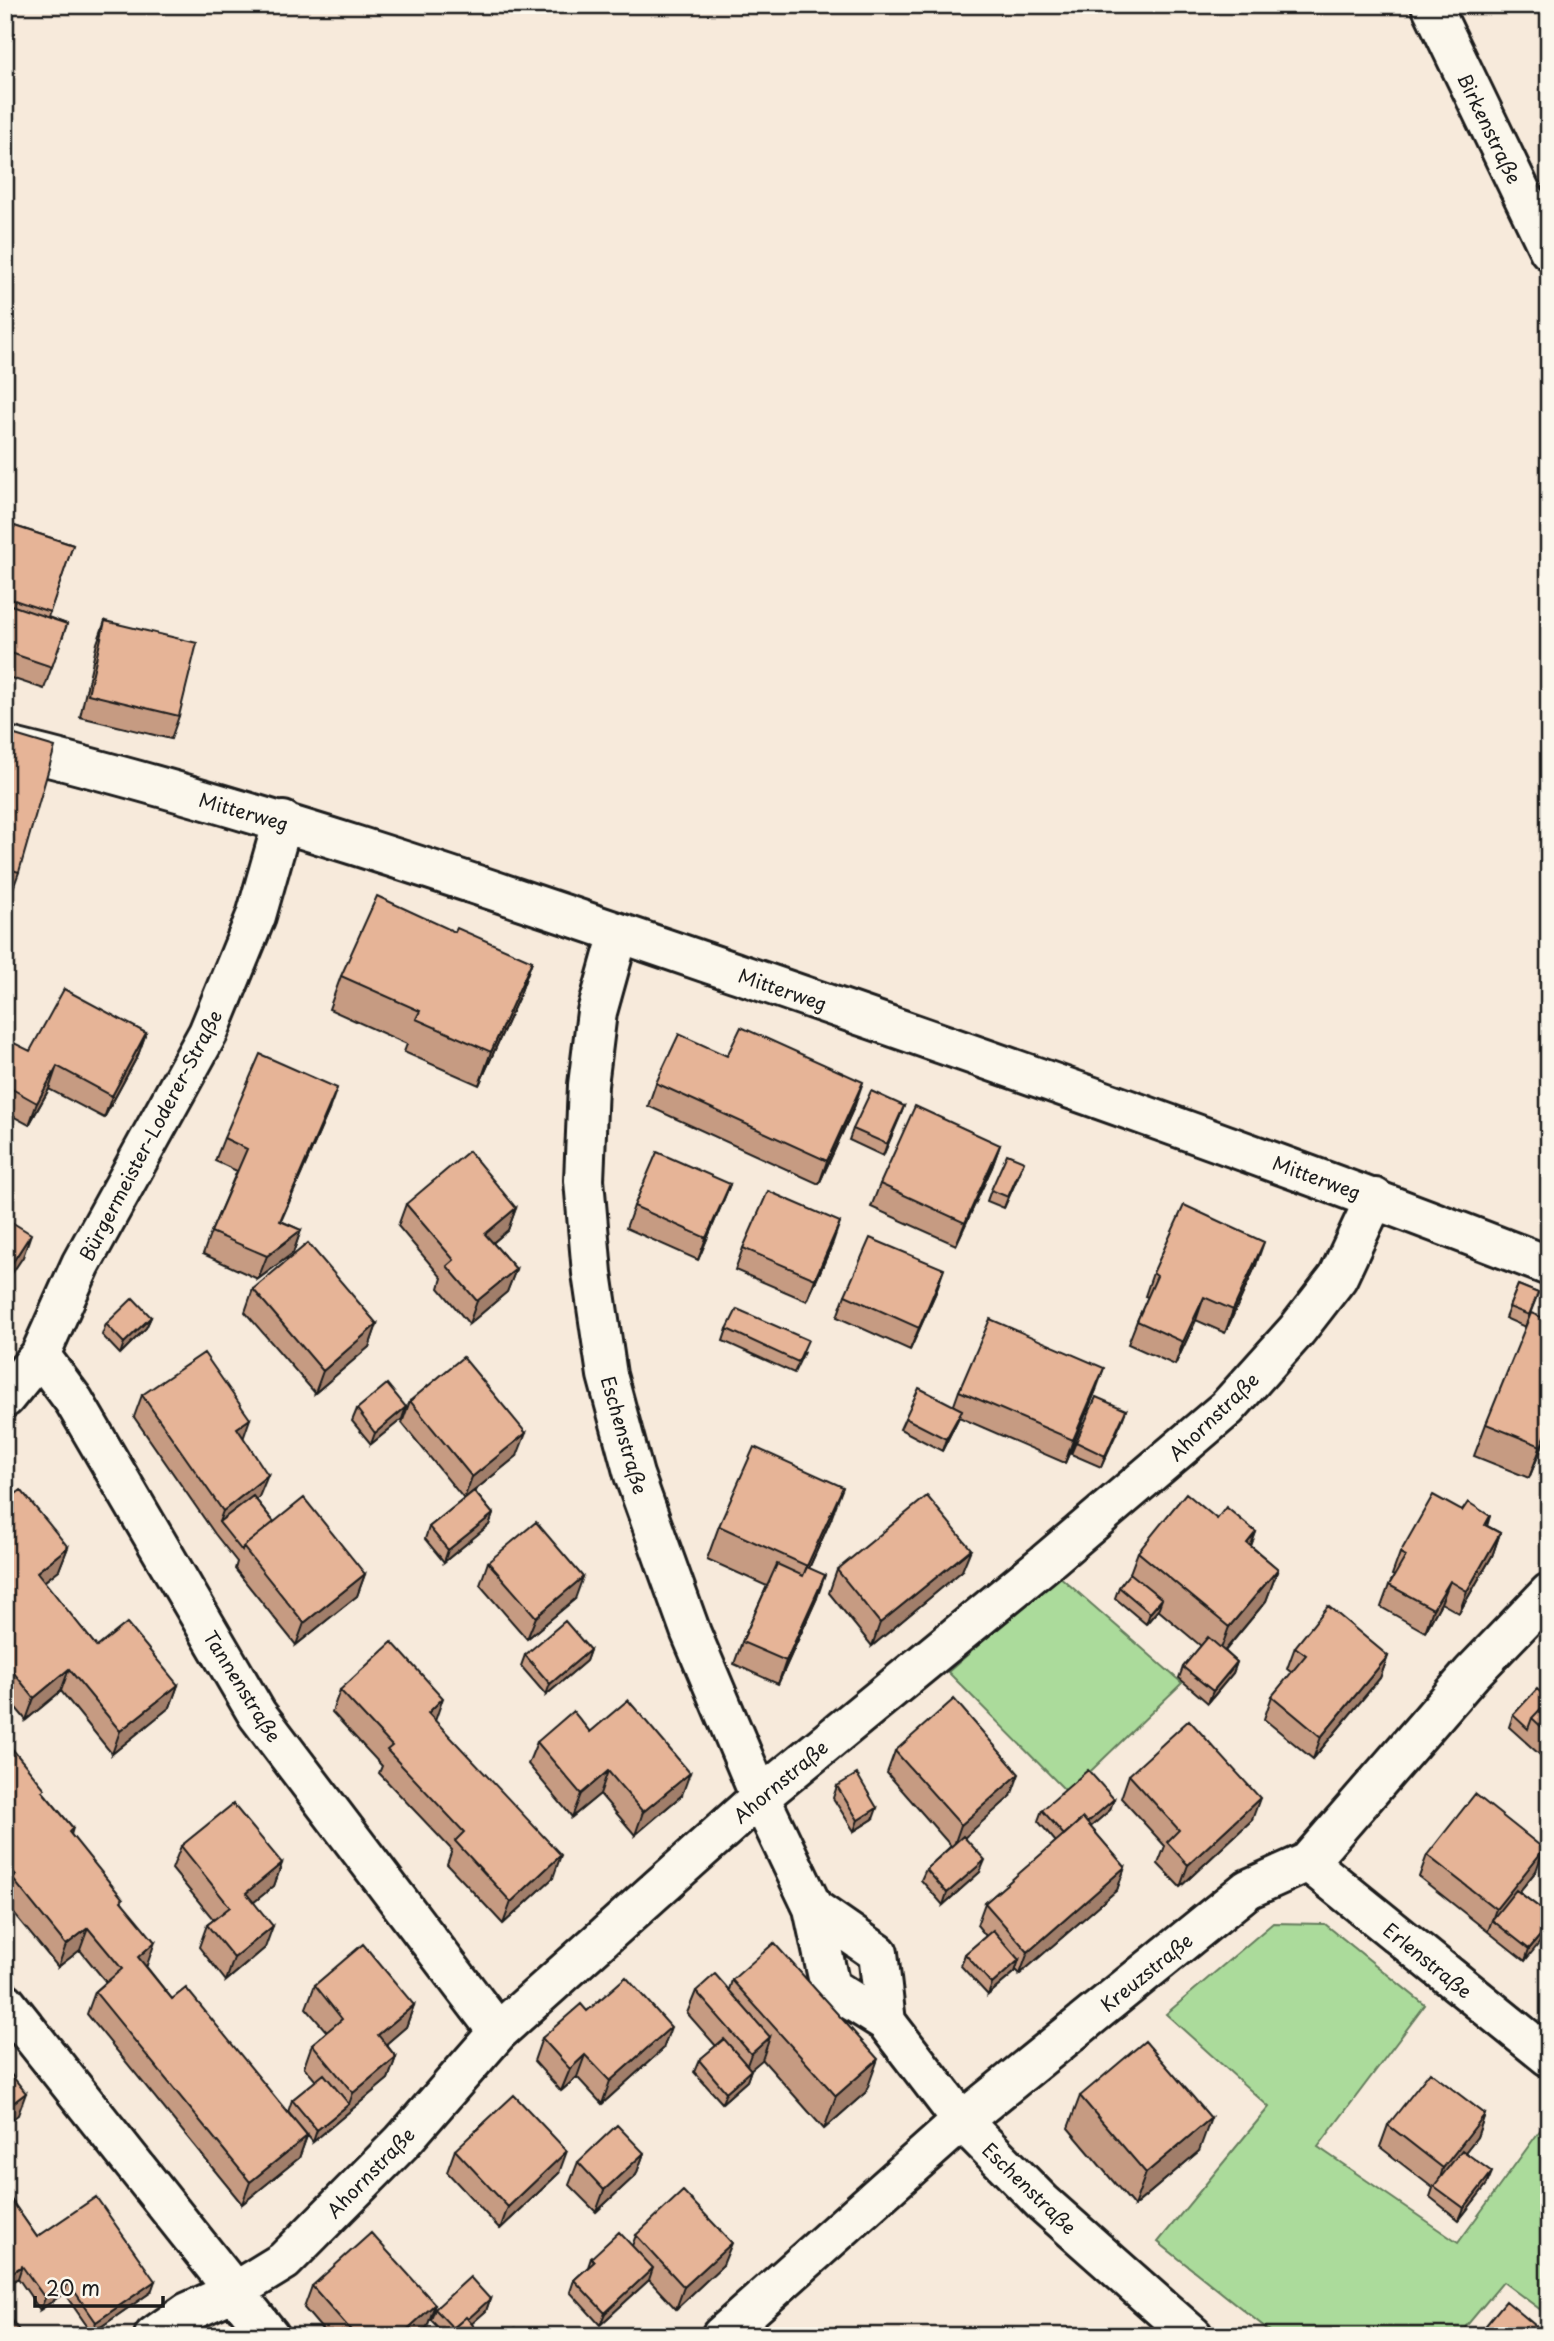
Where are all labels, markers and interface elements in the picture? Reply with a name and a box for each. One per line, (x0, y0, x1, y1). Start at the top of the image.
street label: Birkenstraße (1451, 68, 1529, 188)
street label: Mitterweg (196, 785, 292, 837)
street label: Mitterweg (735, 961, 831, 1017)
street label: Bürgermeister-Loderer-Straße (72, 1004, 228, 1266)
street label: Mitterweg (1269, 1148, 1365, 1206)
street label: Ahornstraße (1161, 1366, 1265, 1466)
street label: Eschenstraße (595, 1373, 655, 1497)
street label: Tannenstraße (197, 1625, 289, 1747)
street label: Ahornstraße (726, 1733, 834, 1829)
street label: Erlenstraße (1378, 1915, 1478, 2005)
street label: Kreuzstraße (1094, 1926, 1198, 2018)
street label: Ahornstraße (320, 2120, 420, 2224)
street label: Eschenstraße (977, 2136, 1083, 2240)
scale bar (35, 2264, 163, 2308)
text: 20 m (46, 2271, 100, 2303)

